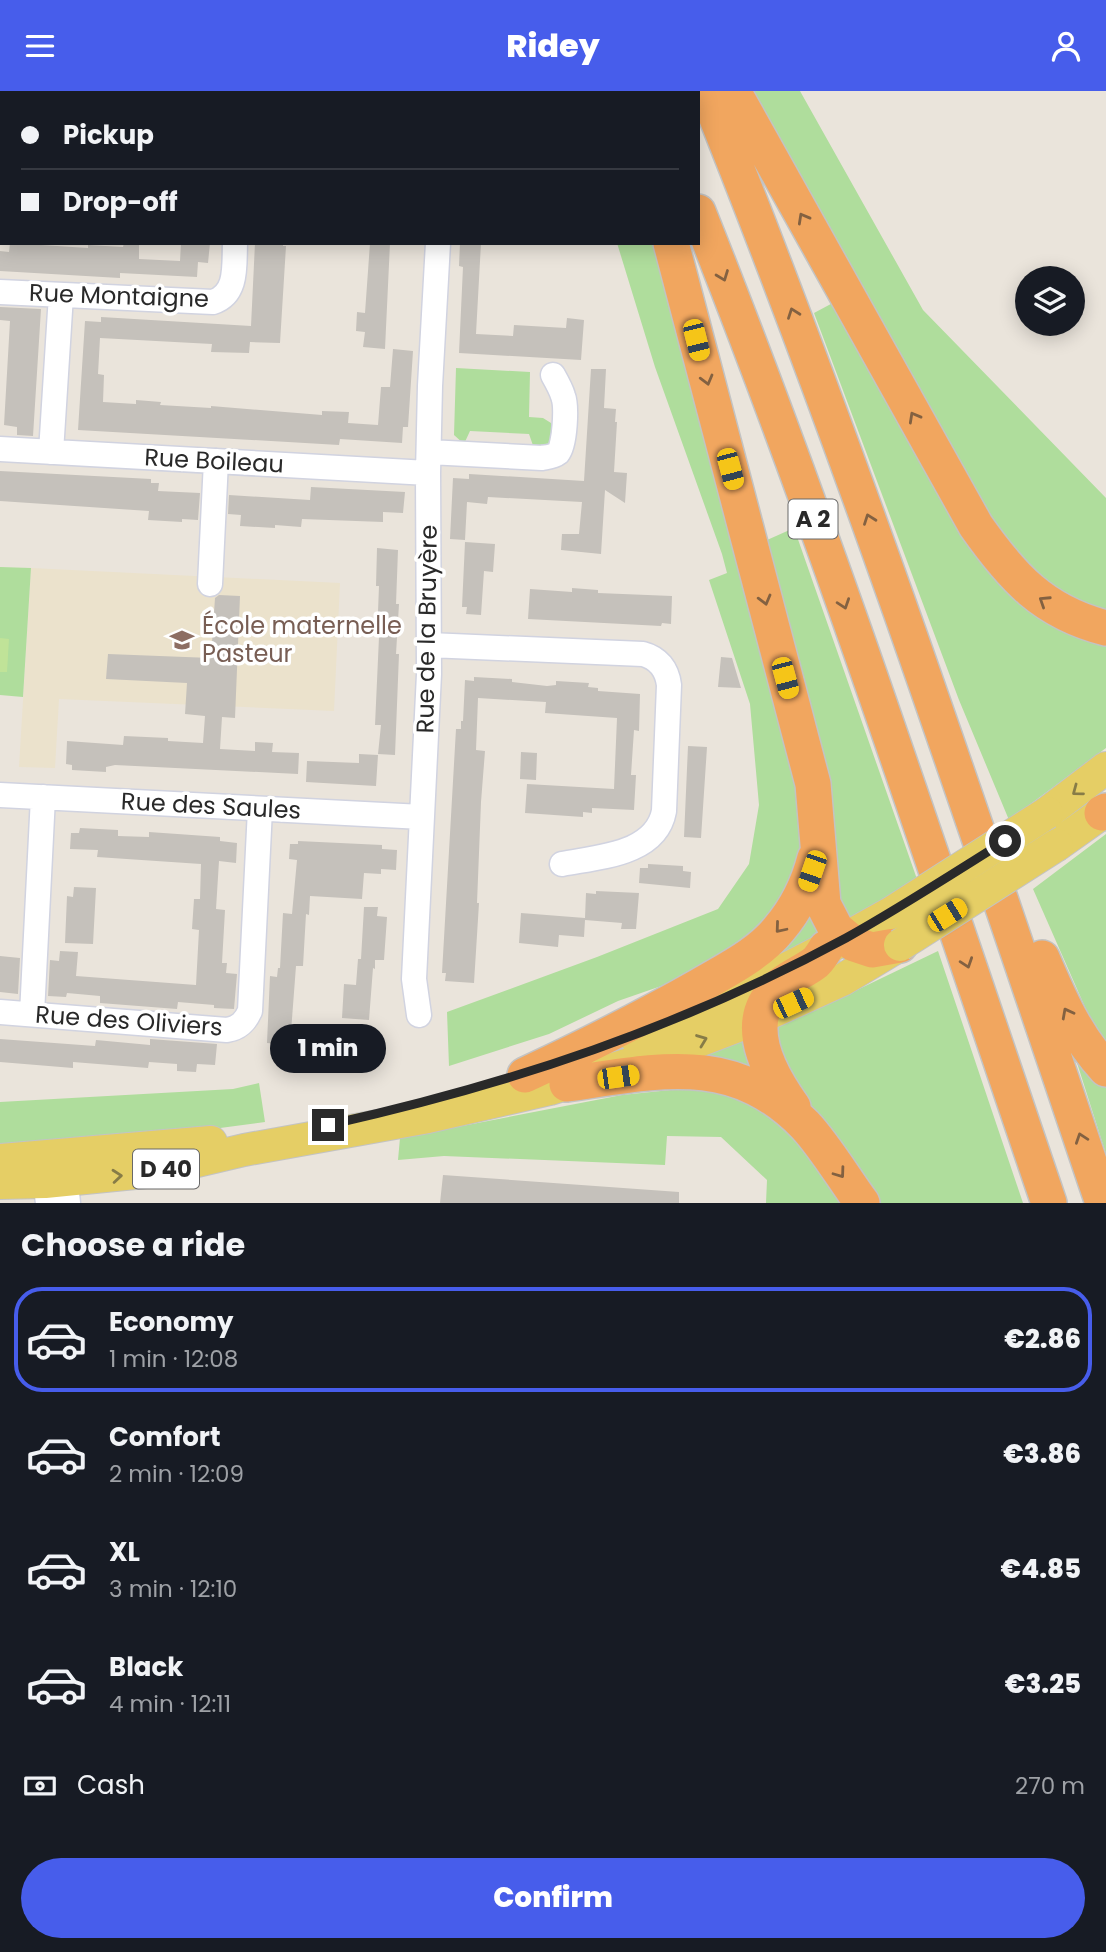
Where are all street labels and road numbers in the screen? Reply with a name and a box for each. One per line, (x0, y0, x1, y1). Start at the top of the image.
street label: Rue Montaigne (29, 276, 210, 315)
street label: Rue Boileau (143, 440, 285, 481)
road number: A 2 (788, 499, 838, 539)
street label: Rue de la Bruyère (408, 524, 445, 734)
street label: Rue des Saules (120, 784, 302, 827)
street label: Rue des Oliviers (34, 997, 224, 1044)
road number: D 40 (133, 1149, 199, 1189)

